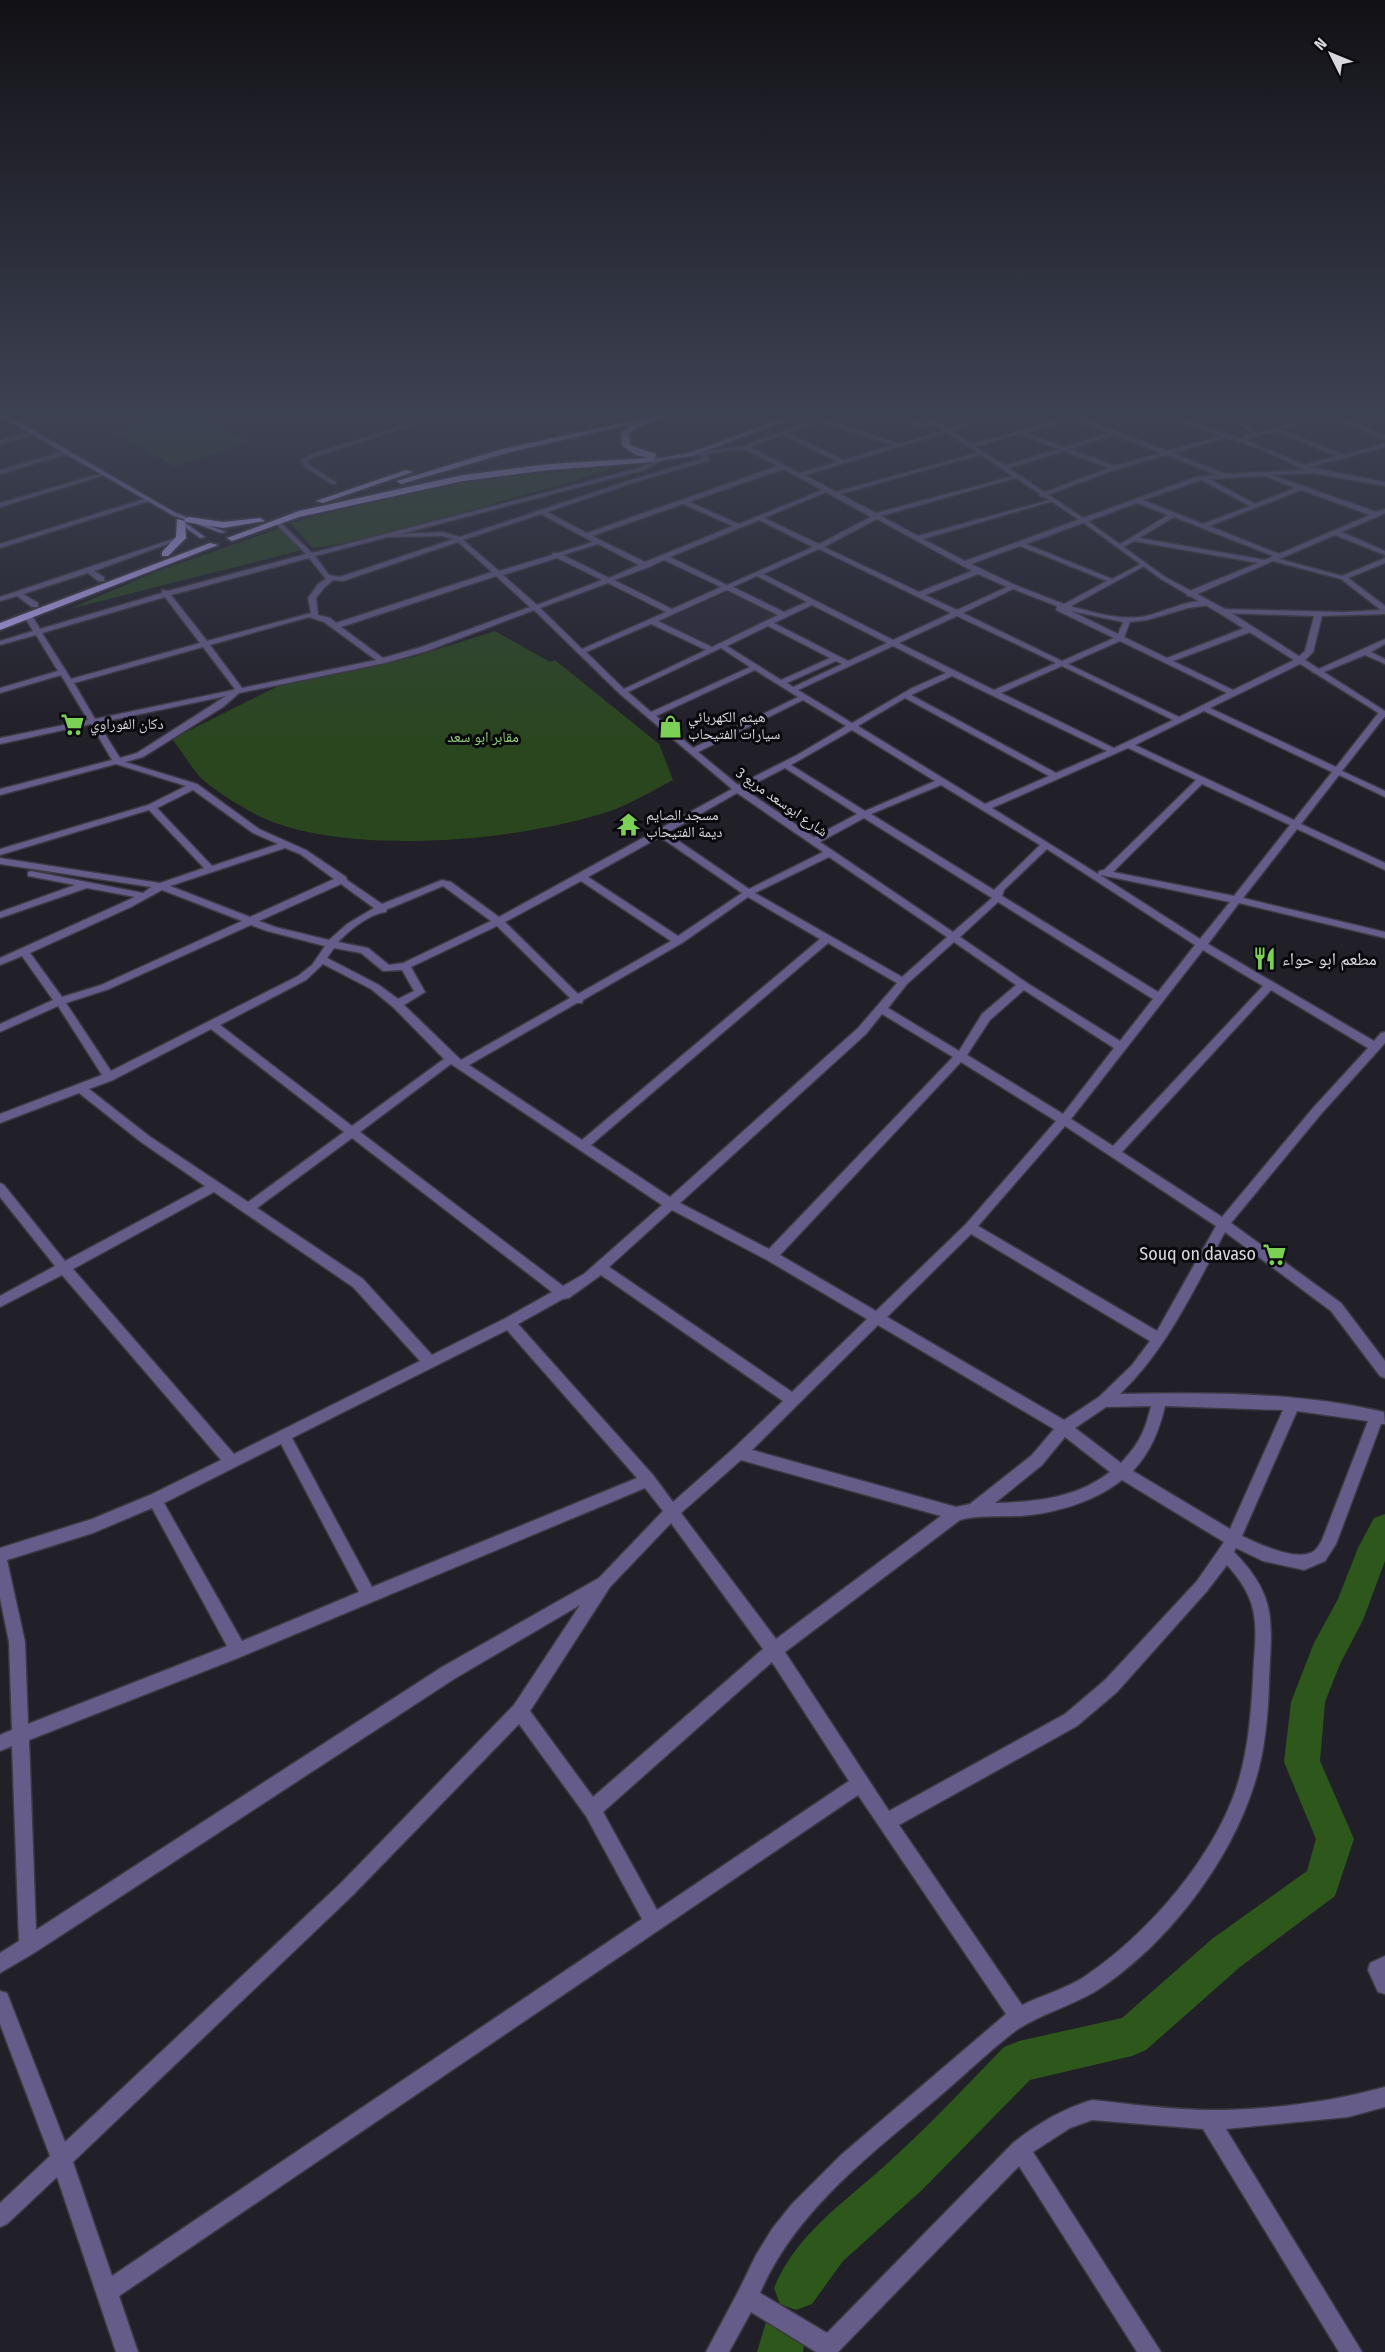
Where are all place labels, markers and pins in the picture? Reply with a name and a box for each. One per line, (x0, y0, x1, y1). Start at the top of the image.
place label: هيثم الكهربائي سيارات الفتيحاب (688, 708, 780, 743)
supermarket icon: دكان الفوراوي (59, 711, 85, 737)
shop icon: هيثم الكهربائي سيارات الفتيحاب (657, 713, 683, 739)
place label: دكان الفوراوي (90, 715, 164, 736)
place label: مسجد الصايم ديمة الفتيحاب (646, 806, 723, 841)
temple icon: مسجد الصايم ديمة الفتيحاب (615, 811, 641, 837)
restaurant icon: مطعم ابو حواء (1251, 946, 1277, 972)
place label: مطعم ابو حواء (1282, 948, 1377, 971)
supermarket icon: Souq on davaso (1261, 1241, 1287, 1267)
place label: Souq on davaso (1139, 1243, 1256, 1265)

